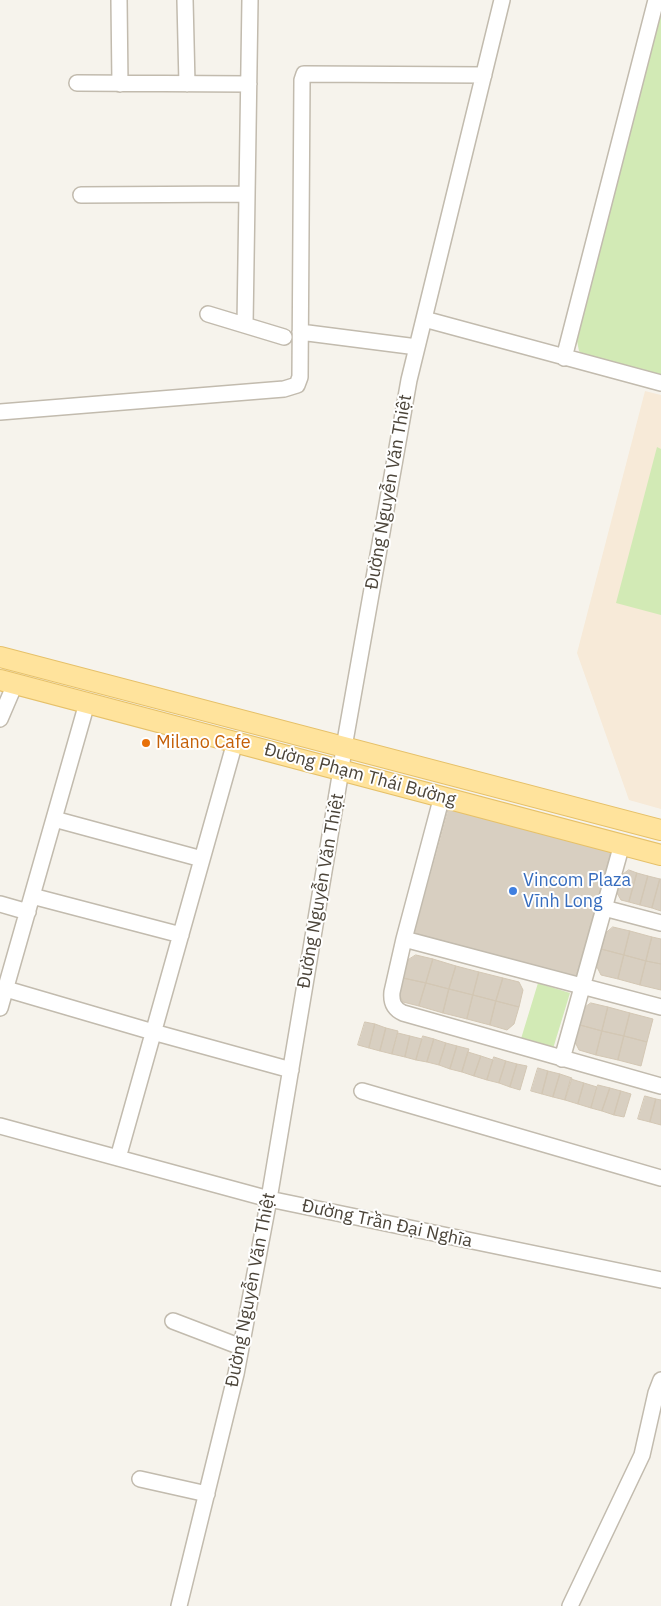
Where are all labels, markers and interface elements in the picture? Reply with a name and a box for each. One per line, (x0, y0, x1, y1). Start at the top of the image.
street label: Đường Nguyễn Văn Thiệt (361, 393, 417, 591)
place label: Milano Cafe (156, 732, 251, 754)
marker: Milano Cafe (140, 737, 152, 749)
street label: Đường Phạm Thái Bường (262, 739, 458, 811)
street label: Đường Nguyễn Văn Thiệt (293, 792, 349, 990)
place label: Vincom Plaza Vĩnh Long (523, 870, 631, 912)
marker: Vincom Plaza Vĩnh Long (507, 885, 519, 897)
street label: Đường Nguyễn Văn Thiệt (222, 1191, 280, 1389)
street label: Đường Trần Đại Nghĩa (300, 1195, 474, 1253)

